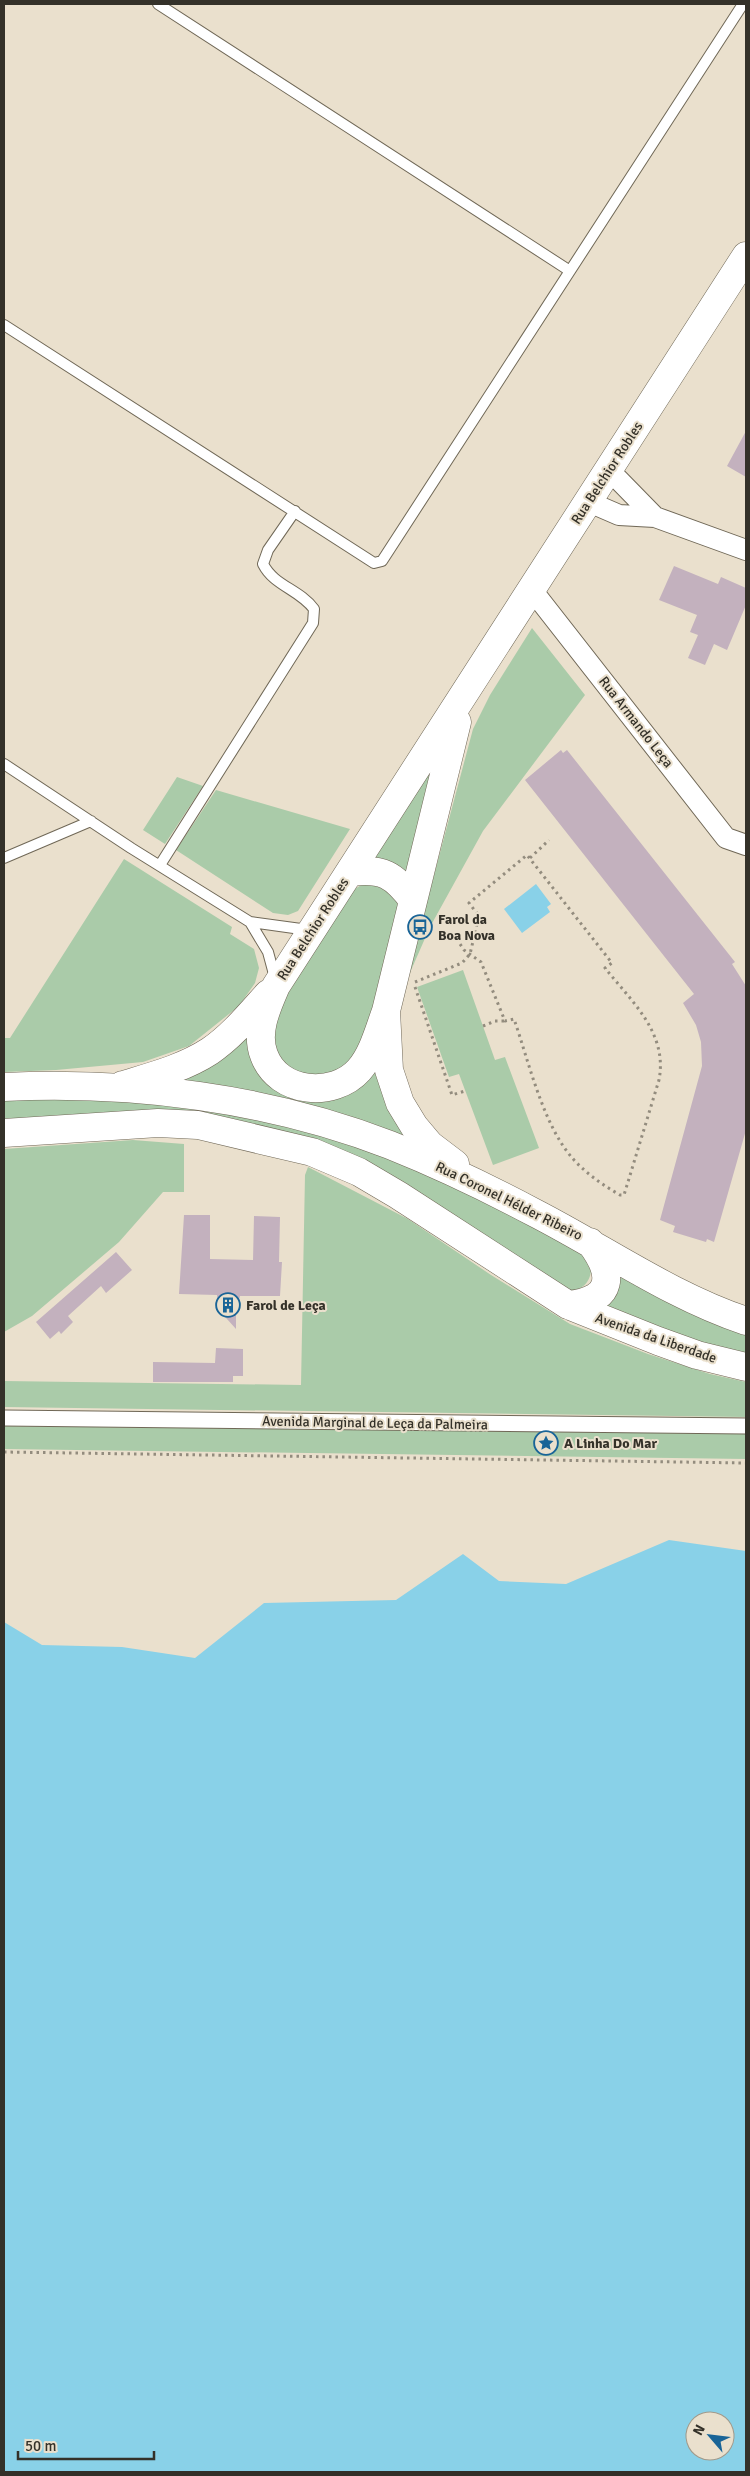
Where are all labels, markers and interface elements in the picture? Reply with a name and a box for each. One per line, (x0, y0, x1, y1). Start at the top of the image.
street label: Rua Belchior Robles (567, 419, 647, 527)
street label: Rua Armando Leça (595, 673, 677, 771)
street label: Rua Belchior Robles (273, 875, 353, 983)
place label: Farol da Boa Nova (438, 911, 495, 944)
bus stop icon: Farol da Boa Nova (407, 914, 433, 940)
street label: Rua Coronel Hélder Ribeiro (433, 1158, 585, 1244)
building icon: Farol de Leça (215, 1292, 241, 1318)
place label: Farol de Leça (246, 1297, 326, 1314)
street label: Avenida da Liberdade (593, 1309, 719, 1367)
street label: Avenida Marginal de Leça da Palmeira (262, 1413, 488, 1433)
place icon: A Linha Do Mar (533, 1430, 559, 1456)
place label: A Linha Do Mar (564, 1435, 657, 1452)
north arrow (685, 2411, 735, 2461)
text: N (689, 2422, 709, 2438)
scale bar (18, 2428, 154, 2460)
text: 50 m (25, 2437, 56, 2455)

